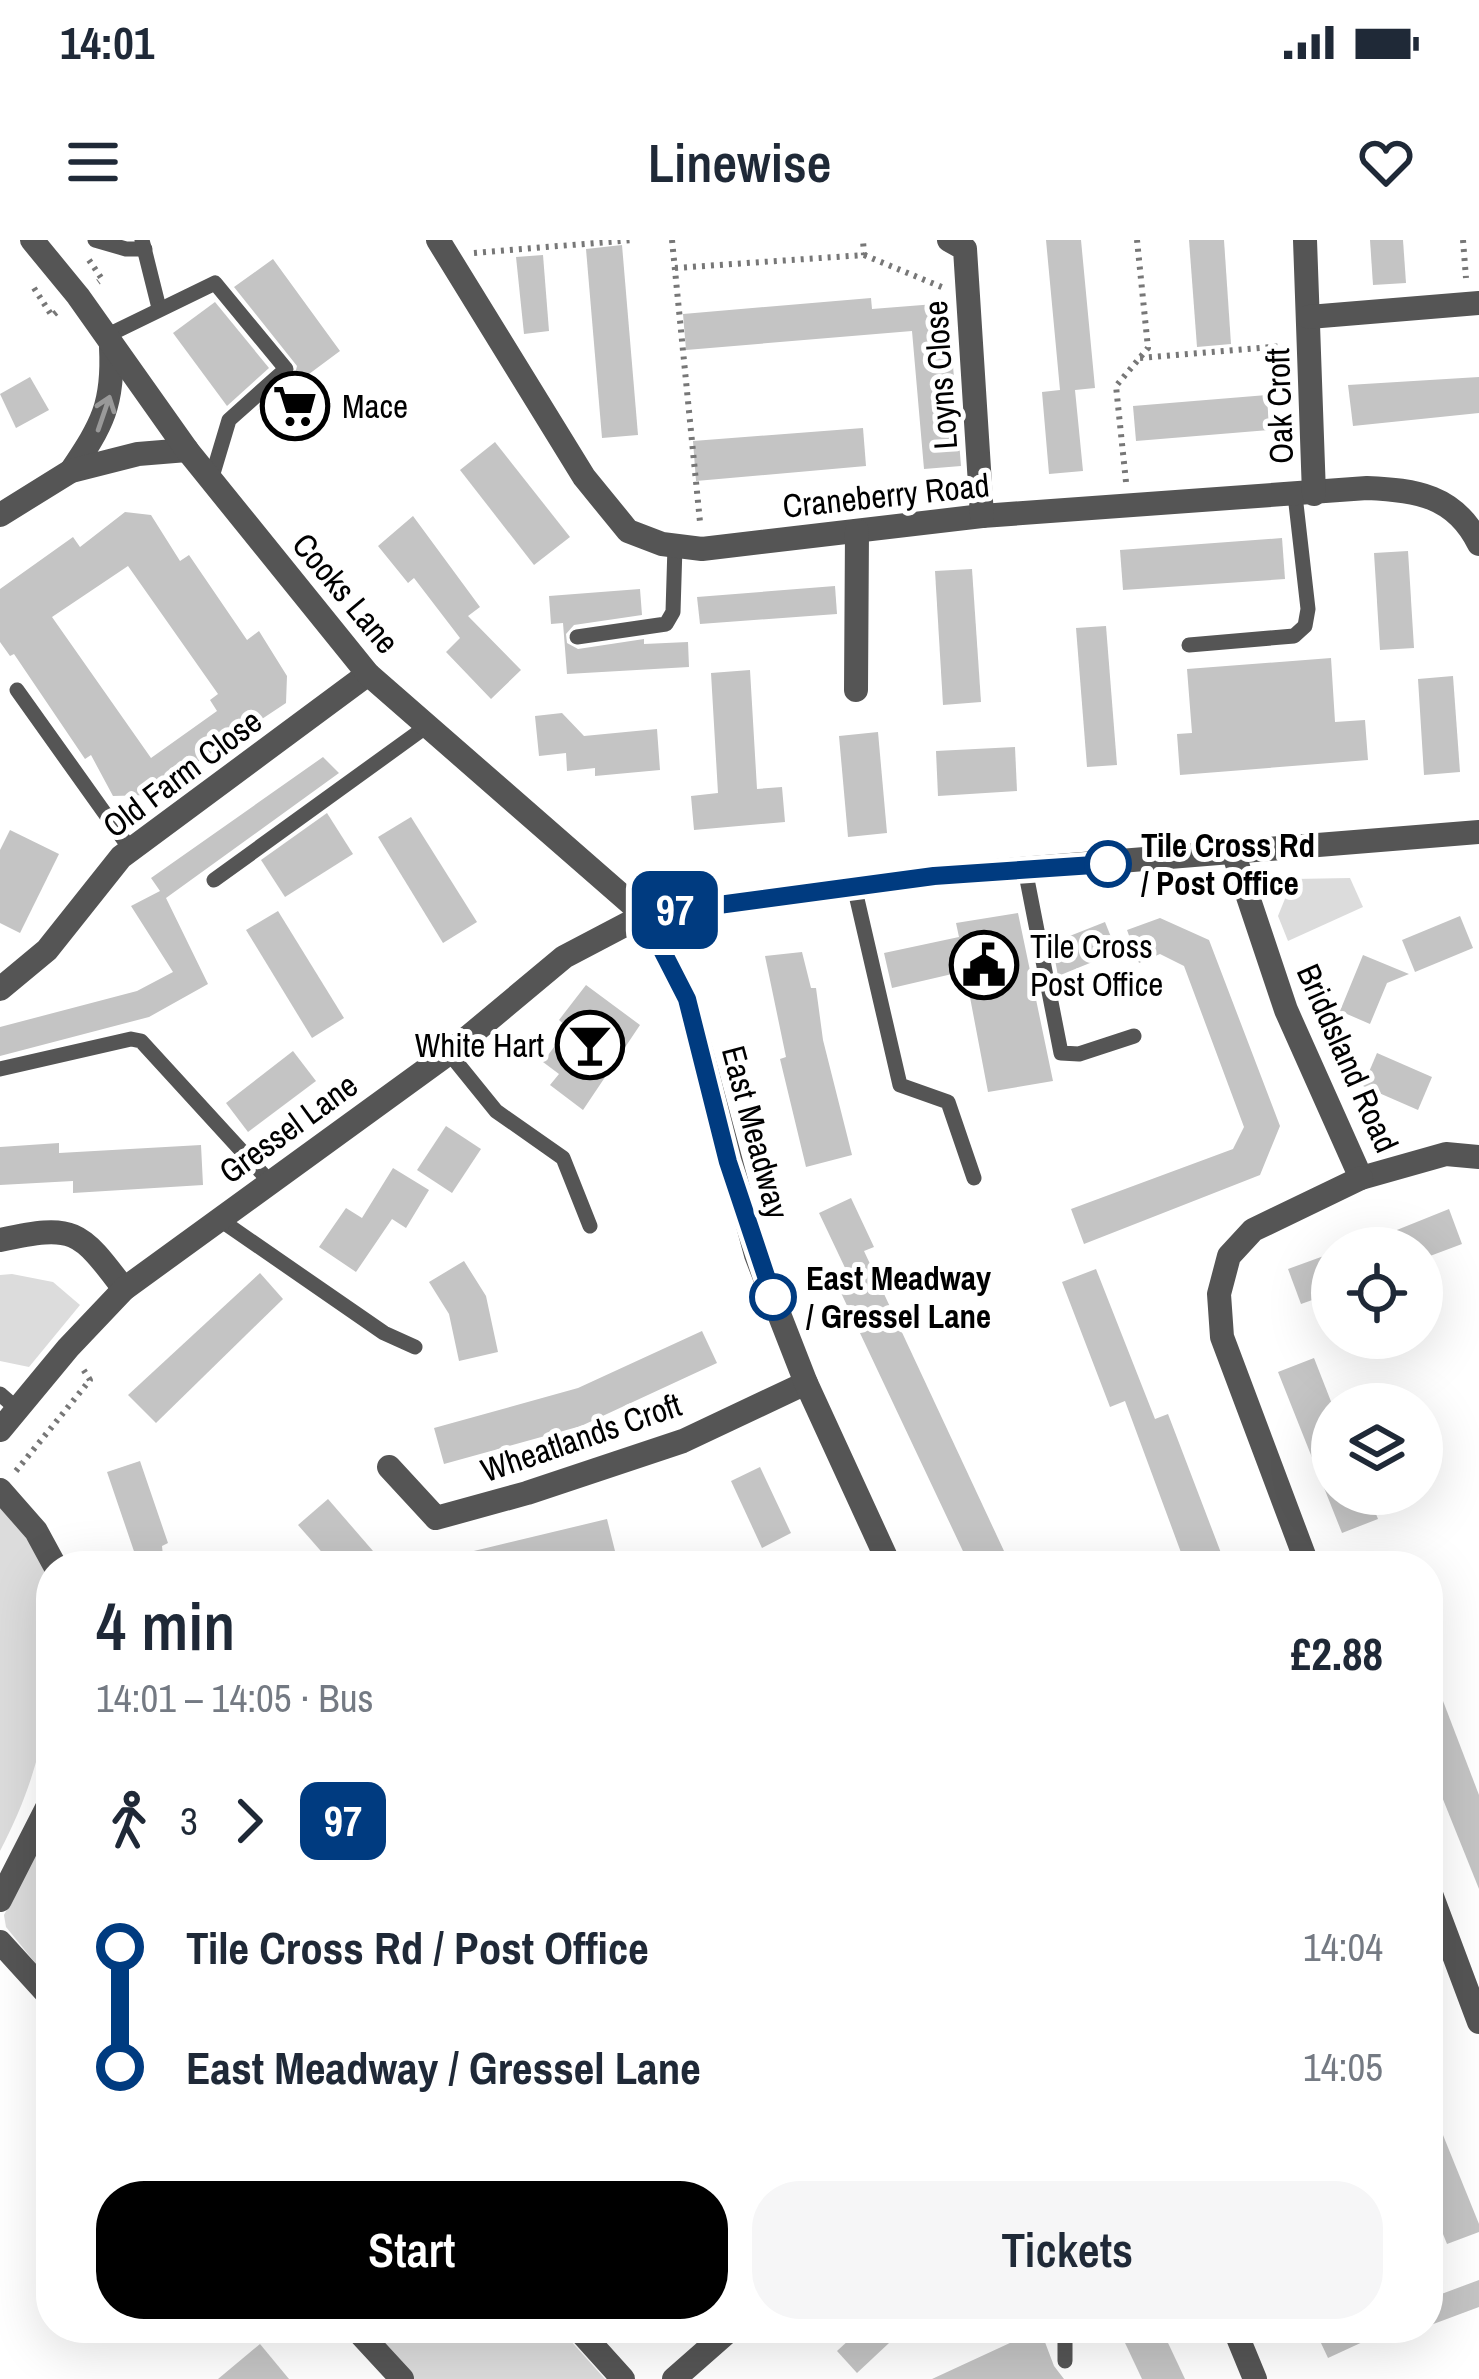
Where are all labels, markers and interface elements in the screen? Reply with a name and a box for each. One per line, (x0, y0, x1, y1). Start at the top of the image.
text: 14:01 (60, 12, 154, 73)
text: Linewise (648, 126, 831, 199)
icon: menu (60, 129, 126, 195)
icon: heart (1353, 129, 1419, 195)
street label: Loyns Close (913, 299, 967, 451)
street label: Oak Croft (1255, 347, 1303, 465)
supermarket icon: Mace (260, 371, 330, 441)
place label: Mace (342, 384, 408, 428)
one-way arrow (95, 395, 116, 432)
street label: Craneberry Road (780, 462, 992, 528)
street label: Cooks Lane (283, 524, 409, 662)
street label: Old Farm Close (94, 699, 270, 847)
place label: Tile Cross Rd / Post Office (1141, 823, 1315, 905)
marker: Tile Cross Rd / Post Office (1086, 842, 1130, 886)
line badge: 97 (621, 871, 729, 949)
text: 97 (656, 882, 694, 938)
place label: Tile Cross Post Office (1030, 924, 1163, 1006)
public building icon: Tile Cross Post Office (949, 930, 1019, 1000)
street label: Briddsland Road (1287, 957, 1409, 1159)
bar icon: White Hart (555, 1010, 625, 1080)
place label: White Hart (415, 1023, 544, 1067)
street label: East Meadway (712, 1041, 800, 1224)
street label: Gressel Lane (210, 1063, 366, 1193)
map controls (1311, 1227, 1443, 1515)
button: locate (1311, 1227, 1443, 1359)
place label: East Meadway / Gressel Lane (806, 1256, 991, 1338)
marker: East Meadway / Gressel Lane (751, 1275, 795, 1319)
street label: Wheatlands Croft (475, 1382, 687, 1492)
button: layers (1311, 1383, 1443, 1515)
text: 4 min (96, 1582, 235, 1671)
text: £2.88 (1291, 1623, 1383, 1684)
text: 14:01 – 14:05 · Bus (96, 1672, 373, 1724)
icon: walk (96, 1788, 162, 1854)
icon: forward (216, 1788, 282, 1854)
text: 97 (324, 1793, 362, 1849)
text: 3 (180, 1795, 198, 1847)
text: Tile Cross Rd / Post Office (186, 1917, 649, 1978)
text: 14:04 (1303, 1921, 1383, 1973)
text: East Meadway / Gressel Lane (186, 2037, 701, 2098)
text: 14:05 (1303, 2041, 1383, 2093)
button: Start (96, 2181, 728, 2319)
button: Tickets (752, 2181, 1383, 2319)

